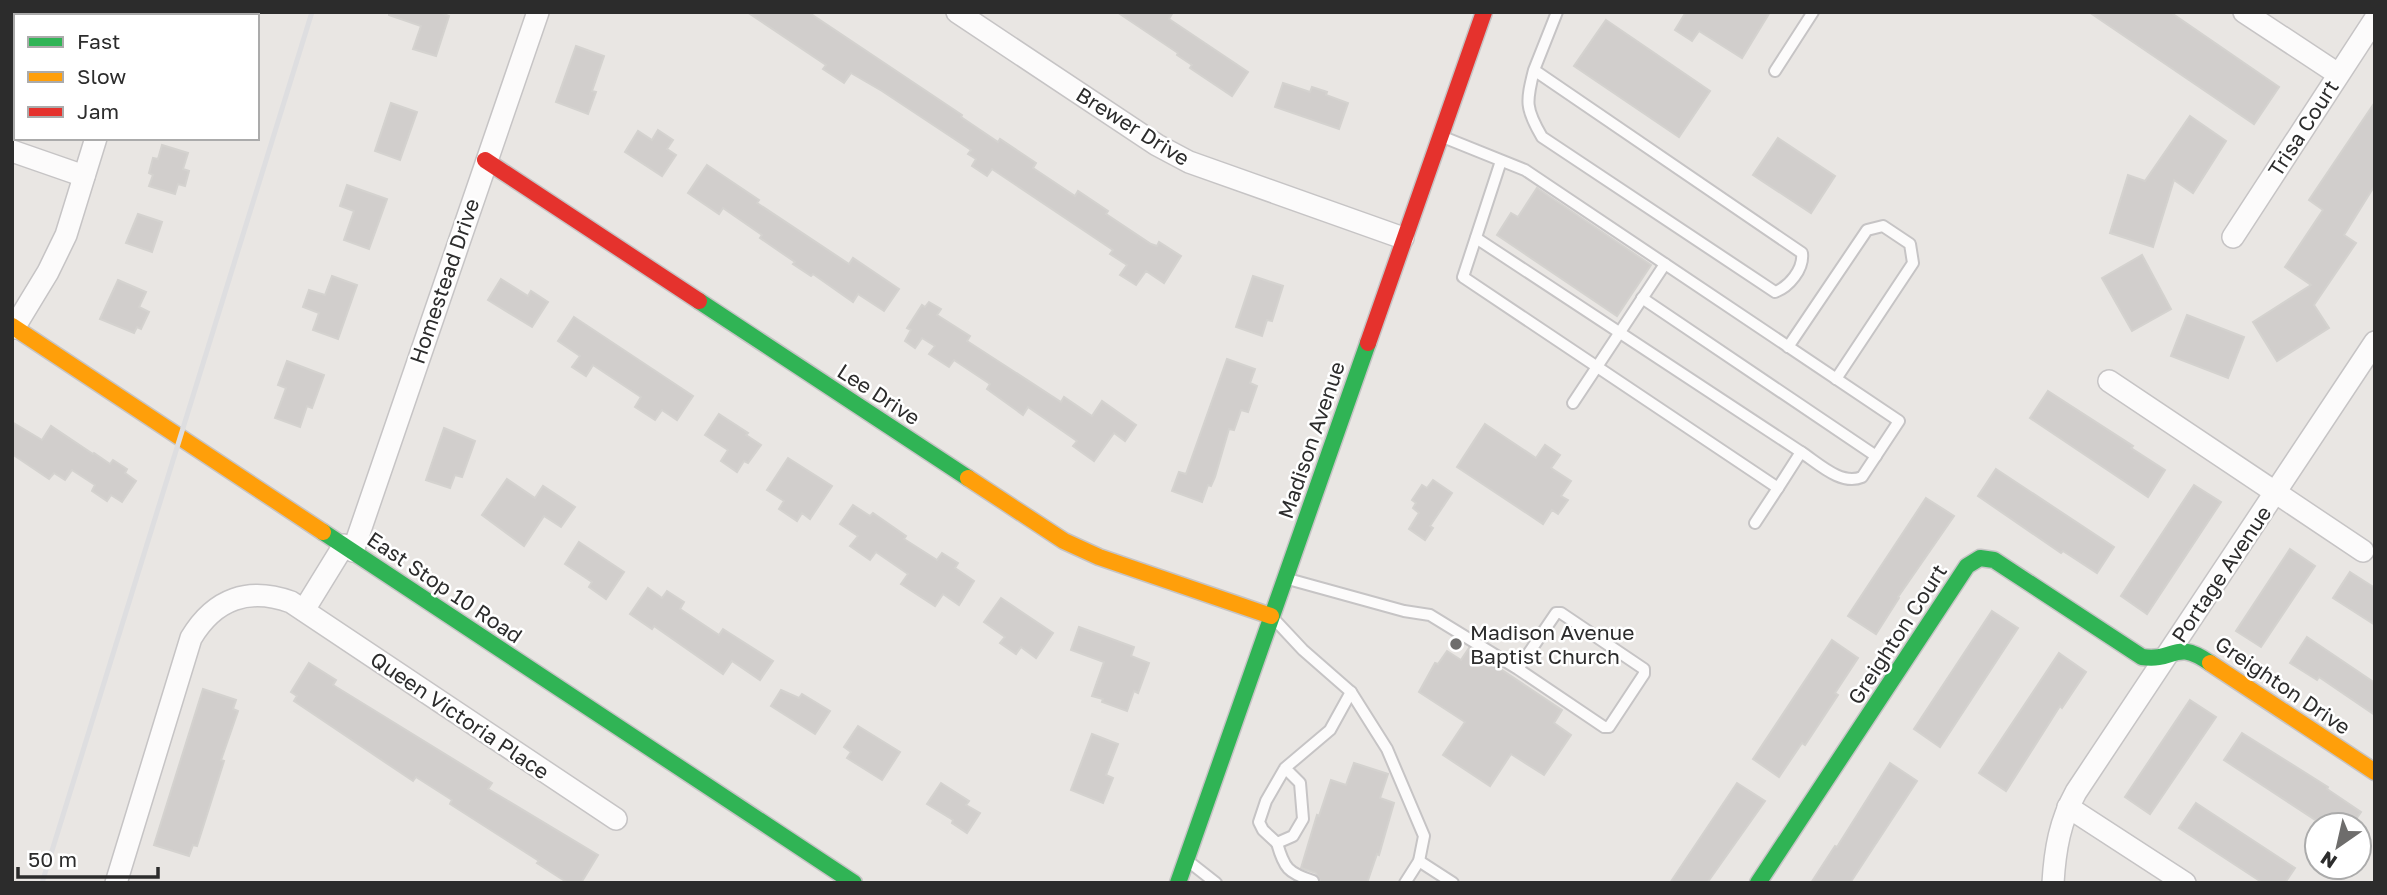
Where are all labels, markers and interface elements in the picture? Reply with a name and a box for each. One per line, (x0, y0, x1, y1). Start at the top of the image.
legend (14, 14, 259, 140)
text: Fast (77, 28, 120, 54)
text: Slow (77, 63, 126, 89)
street label: Trisa Court (2262, 75, 2344, 181)
street label: Brewer Drive (1072, 81, 1194, 171)
text: Jam (77, 98, 119, 124)
street label: Homestead Drive (404, 195, 484, 367)
street label: Lee Drive (833, 358, 925, 430)
street label: Madison Avenue (1272, 358, 1350, 522)
street label: Portage Avenue (2166, 501, 2276, 647)
street label: East Stop 10 Road (363, 526, 527, 648)
street label: Greighton Court (1842, 559, 1952, 709)
place label: Madison Avenue Baptist Church (1470, 619, 1635, 669)
street label: Greighton Drive (2210, 630, 2356, 740)
marker: Madison Avenue Baptist Church (1448, 636, 1464, 652)
street label: Queen Victoria Place (366, 646, 554, 784)
north arrow (2303, 811, 2373, 881)
scale bar (18, 836, 158, 880)
text: 50 m (28, 846, 77, 872)
text: N (2316, 847, 2341, 874)

